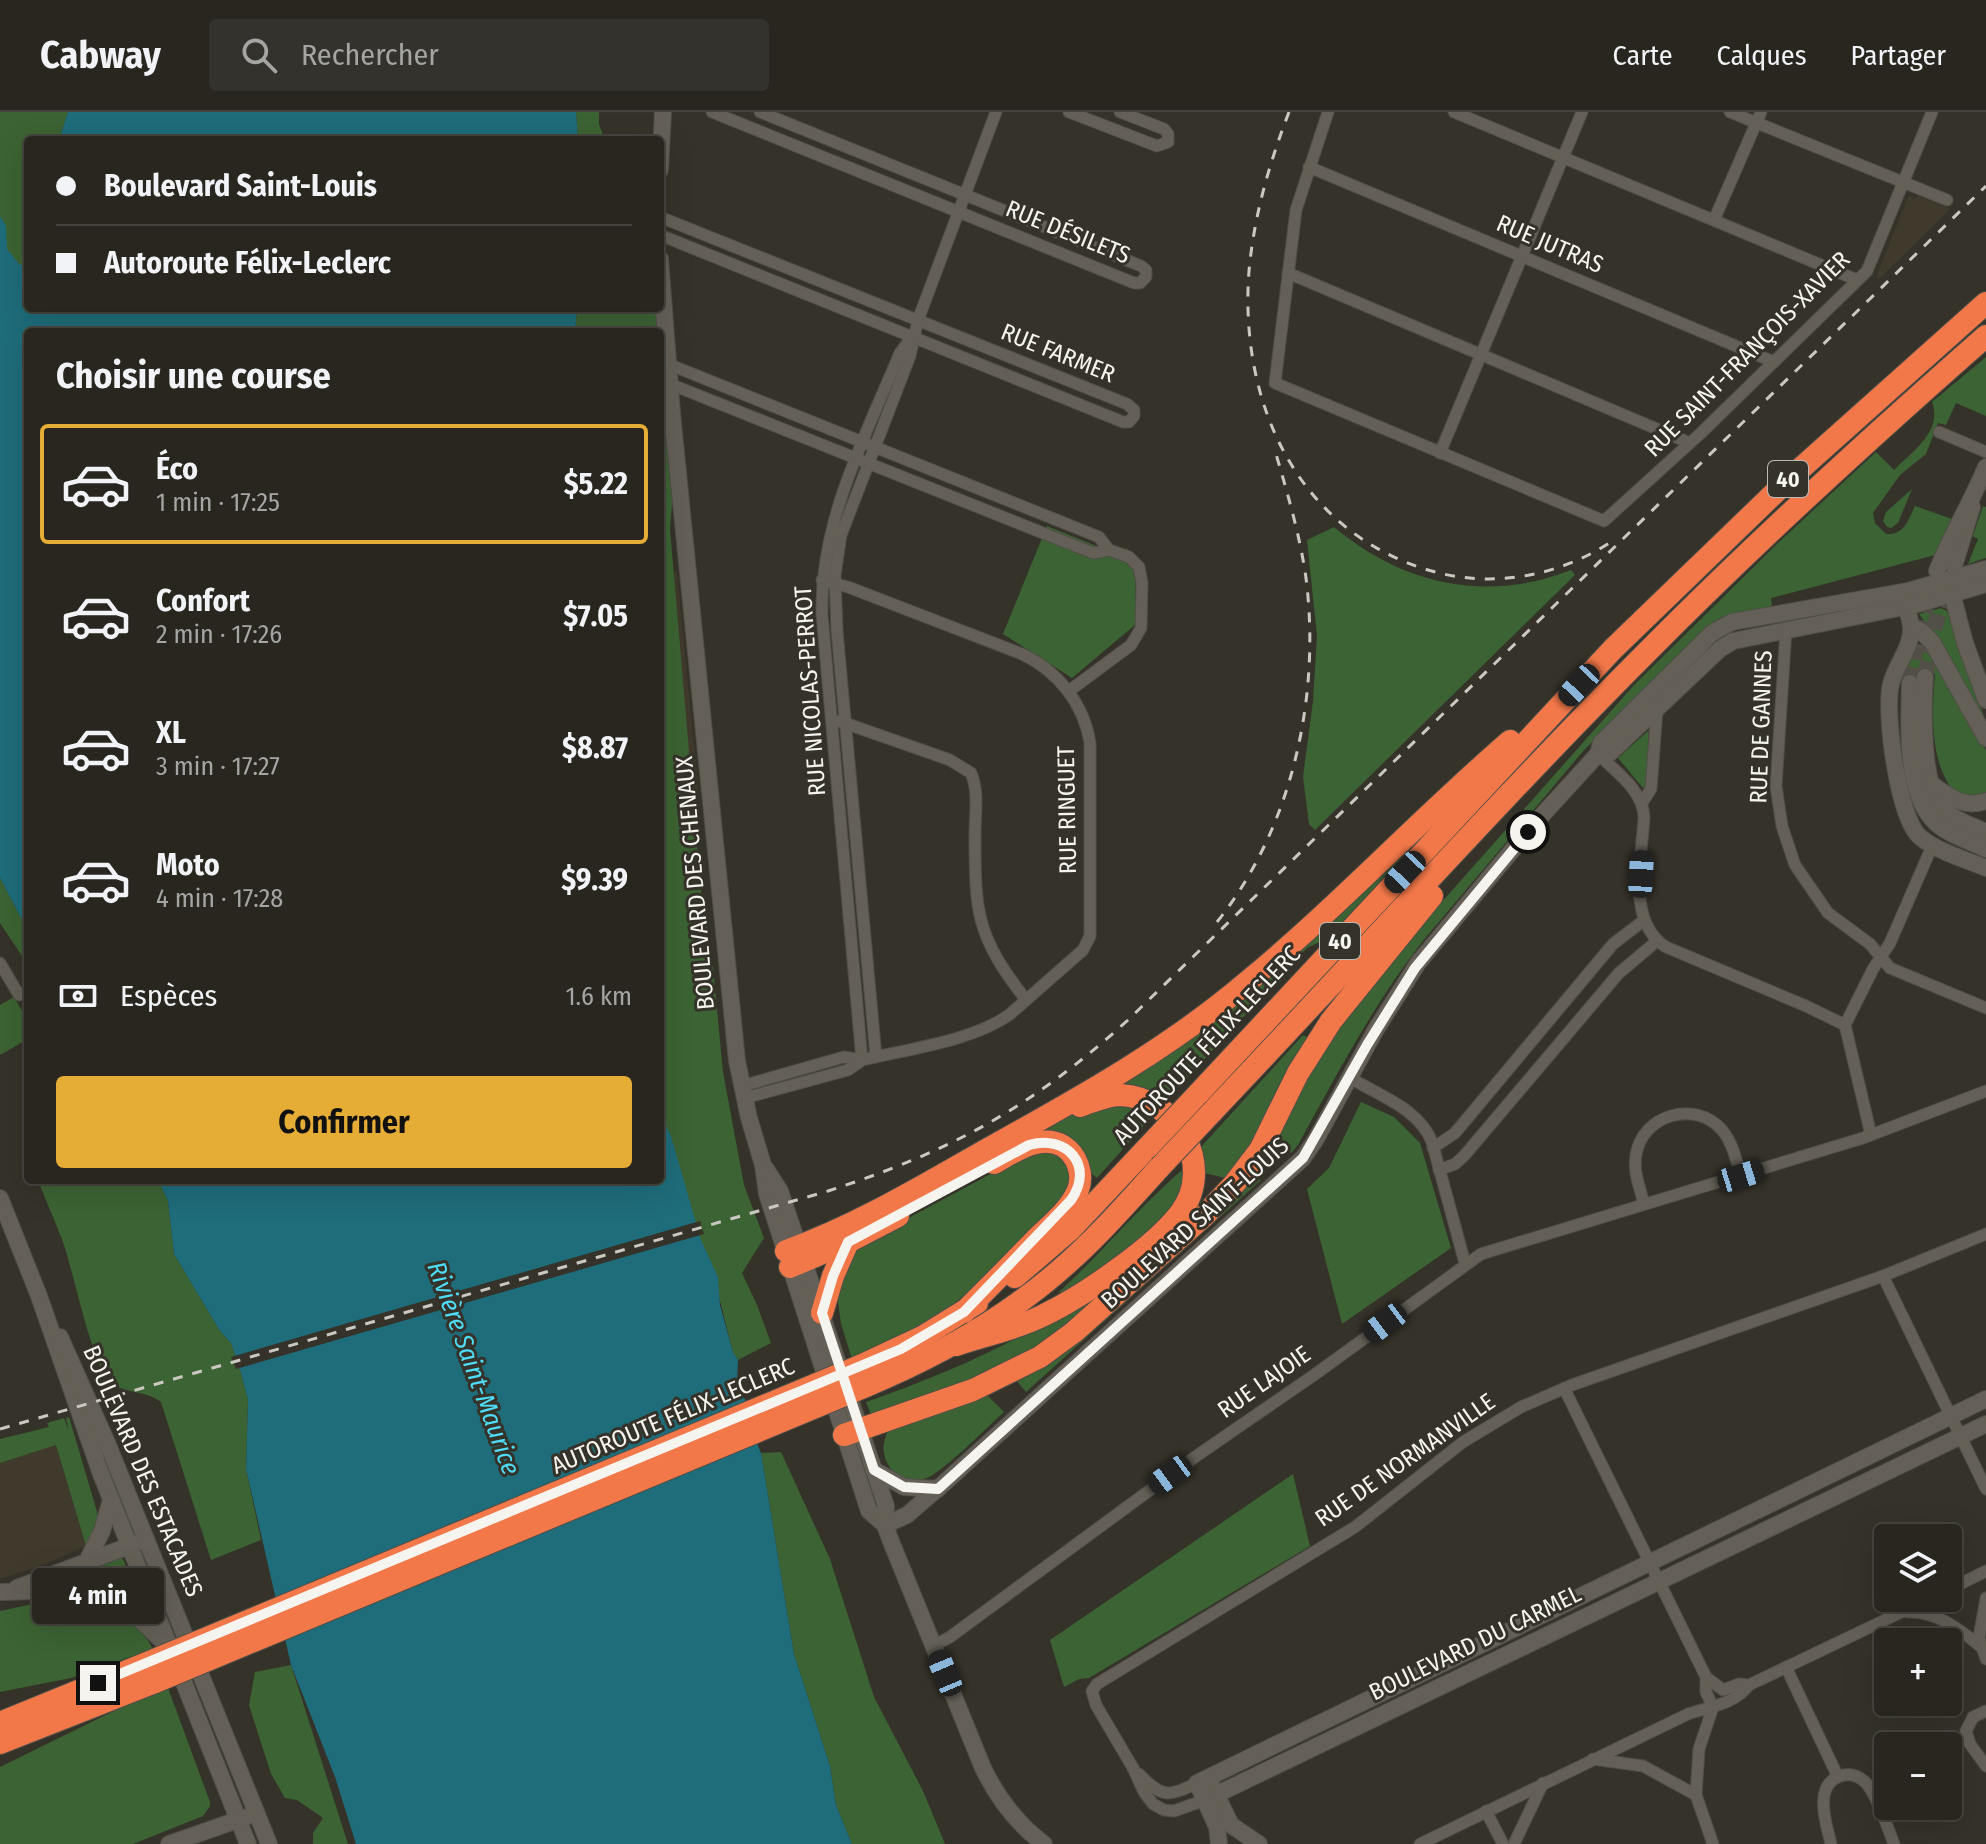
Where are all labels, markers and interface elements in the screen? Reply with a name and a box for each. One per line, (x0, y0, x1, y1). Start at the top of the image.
search box (209, 19, 769, 91)
text: Cabway (40, 32, 161, 78)
icon: search (237, 33, 281, 77)
text: Rechercher (301, 37, 439, 73)
text: Carte (1613, 39, 1673, 72)
text: Calques (1717, 39, 1807, 72)
text: Partager (1851, 39, 1946, 72)
text: Boulevard Saint-Louis (104, 168, 377, 204)
street label: RUE DÉSILETS (1002, 193, 1135, 270)
street label: RUE JUTRAS (1492, 209, 1608, 279)
text: Autoroute Félix-Leclerc (104, 245, 391, 281)
street label: RUE SAINT-FRANÇOIS-XAVIER (1639, 246, 1855, 462)
street label: RUE FARMER (997, 317, 1119, 389)
text: Choisir une course (56, 354, 331, 398)
icon: car (60, 448, 132, 520)
text: Éco (156, 451, 198, 487)
road number: 40 (1768, 461, 1808, 497)
text: $5.22 (564, 466, 628, 502)
text: 1 min · 17:25 (156, 487, 280, 518)
icon: car (60, 580, 132, 652)
text: Confort (156, 583, 250, 619)
street label: RUE NICOLAS-PERROT (789, 585, 831, 797)
text: $7.05 (563, 598, 628, 634)
text: 2 min · 17:26 (156, 619, 282, 650)
street label: RUE DE GANNES (1744, 650, 1778, 804)
car (1554, 659, 1604, 711)
icon: car (60, 712, 132, 784)
text: XL (156, 715, 186, 751)
text: $8.87 (562, 730, 628, 766)
street label: RUE RINGUET (1052, 746, 1082, 874)
text: 3 min · 17:27 (156, 751, 280, 782)
street label: BOULEVARD DES CHENAUX (670, 755, 720, 1011)
route start (1510, 814, 1546, 850)
icon: car (60, 844, 132, 916)
car (1380, 846, 1430, 898)
text: Moto (156, 847, 220, 883)
car (1628, 849, 1654, 899)
text: $9.39 (561, 862, 628, 898)
text: 4 min · 17:28 (156, 883, 283, 914)
road number: 40 (1320, 923, 1360, 959)
street label: AUTOROUTE FÉLIX-LECLERC (1107, 939, 1306, 1150)
icon: cash (56, 974, 100, 1018)
text: Espèces (120, 978, 217, 1014)
text: 1.6 km (565, 981, 632, 1012)
button: Confirmer (56, 1076, 632, 1168)
street label: BOULEVARD SAINT-LOUIS (1096, 1132, 1294, 1314)
car (1715, 1158, 1767, 1194)
water label: Rivière Saint-Maurice (421, 1257, 527, 1479)
car (1359, 1299, 1411, 1347)
street label: RUE LAJOIE (1212, 1340, 1316, 1424)
street label: BOULEVARD DES ESTACADES (77, 1341, 209, 1601)
street label: AUTOROUTE FÉLIX-LECLERC (547, 1351, 799, 1480)
street label: RUE DE NORMANVILLE (1310, 1388, 1500, 1532)
car (1144, 1451, 1196, 1499)
map controls (1874, 1524, 1962, 1820)
button: layers (1874, 1524, 1962, 1612)
callout: 4 min (32, 1567, 164, 1623)
street label: BOULEVARD DU CARMEL (1365, 1579, 1586, 1706)
text: 4 min (69, 1580, 127, 1611)
button: + (1874, 1628, 1962, 1716)
car (925, 1646, 965, 1700)
route end (80, 1665, 116, 1701)
button: − (1874, 1732, 1962, 1820)

